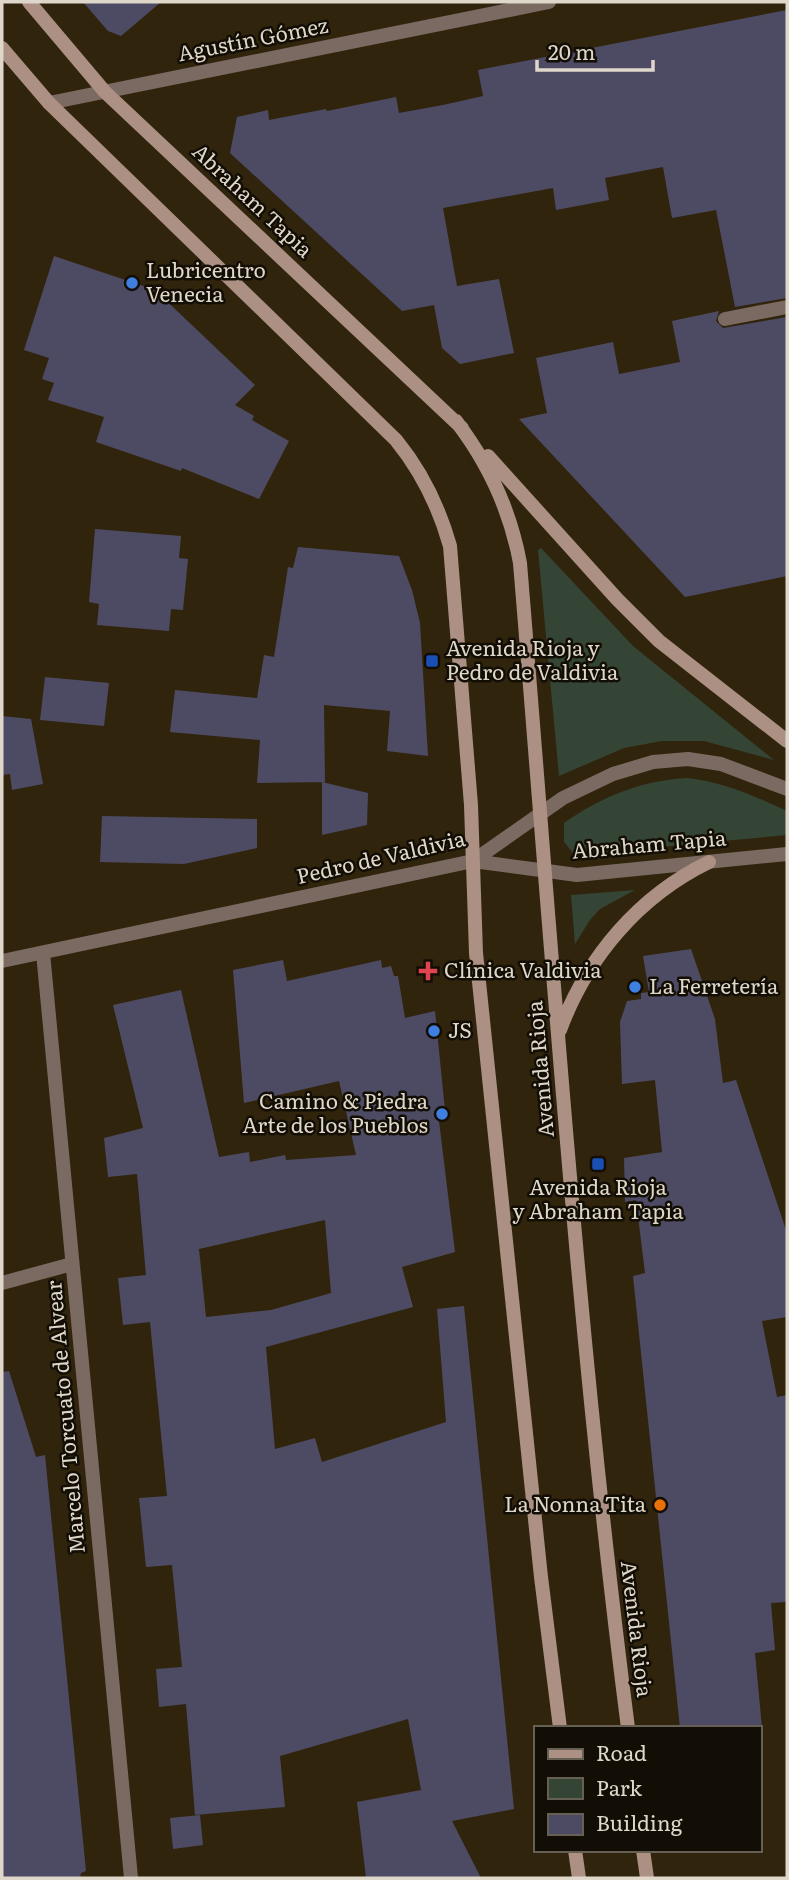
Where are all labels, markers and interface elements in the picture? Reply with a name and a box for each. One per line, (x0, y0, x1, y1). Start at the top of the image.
street label: Agustín Gómez (175, 8, 330, 67)
scale bar (537, 28, 652, 72)
text: 20 m (548, 35, 595, 66)
street label: Abraham Tapia (187, 135, 321, 264)
place label: Lubricentro Venecia (146, 253, 266, 308)
marker: Lubricentro Venecia (124, 275, 140, 291)
place label: Avenida Rioja y Pedro de Valdivia (446, 631, 619, 686)
marker: Avenida Rioja y Pedro de Valdivia (424, 653, 440, 669)
street label: Abraham Tapia (570, 820, 728, 865)
street label: Pedro de Valdivia (293, 821, 469, 890)
place label: Clínica Valdivia (444, 953, 602, 984)
marker: Clínica Valdivia (418, 961, 438, 981)
place label: La Ferretería (649, 969, 779, 1000)
marker: La Ferretería (627, 979, 643, 995)
street label: Avenida Rioja (517, 999, 560, 1139)
place label: JS (448, 1013, 472, 1044)
marker: JS (426, 1023, 442, 1039)
place label: Camino & Piedra Arte de los Pueblos (242, 1084, 429, 1139)
marker: Camino & Piedra Arte de los Pueblos (434, 1106, 450, 1122)
marker: Avenida Rioja y Abraham Tapia (590, 1156, 606, 1172)
place label: Avenida Rioja y Abraham Tapia (512, 1170, 684, 1225)
street label: Marcelo Torcuato de Alvear (36, 1279, 91, 1555)
place label: La Nonna Tita (504, 1487, 647, 1518)
marker: La Nonna Tita (652, 1497, 668, 1513)
street label: Avenida Rioja (615, 1559, 662, 1699)
legend (534, 1726, 761, 1852)
text: Road (596, 1736, 647, 1767)
text: Park (596, 1771, 642, 1802)
text: Building (596, 1806, 683, 1837)

